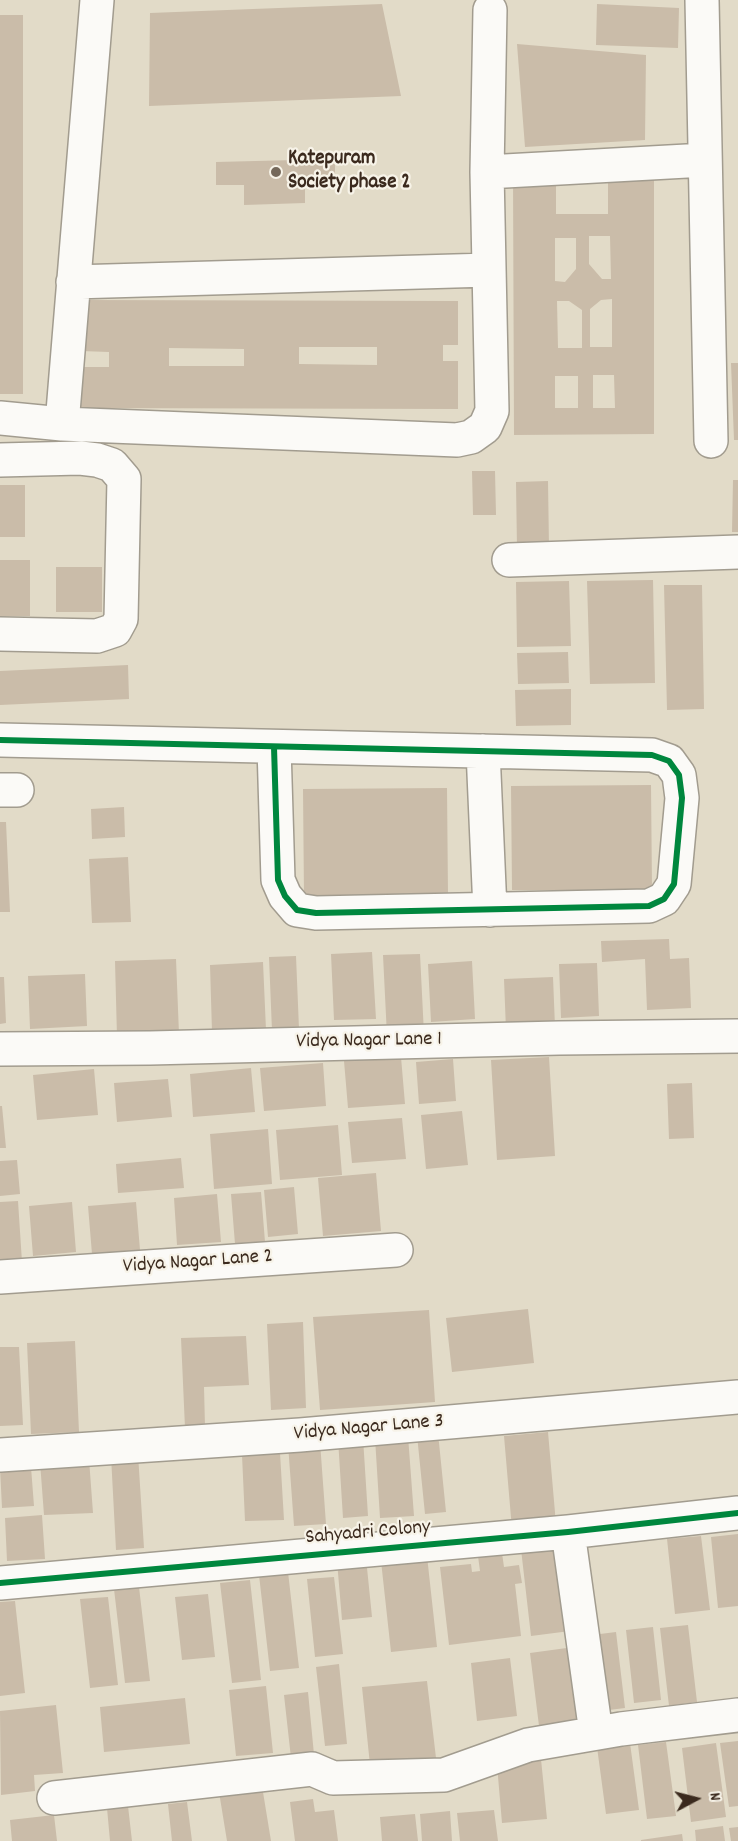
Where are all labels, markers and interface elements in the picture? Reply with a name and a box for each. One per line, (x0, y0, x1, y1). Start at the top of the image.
place label: Katepuram Society phase 2 (288, 147, 410, 197)
marker: Katepuram Society phase 2 (269, 165, 283, 179)
street label: Vidya Nagar Lane 1 (296, 1028, 442, 1056)
street label: Vidya Nagar Lane 2 (122, 1245, 274, 1281)
street label: Vidya Nagar Lane 3 (293, 1410, 445, 1448)
street label: Sahyadri Colony (304, 1516, 432, 1552)
north arrow (666, 1769, 726, 1829)
text: N (702, 1791, 726, 1802)

